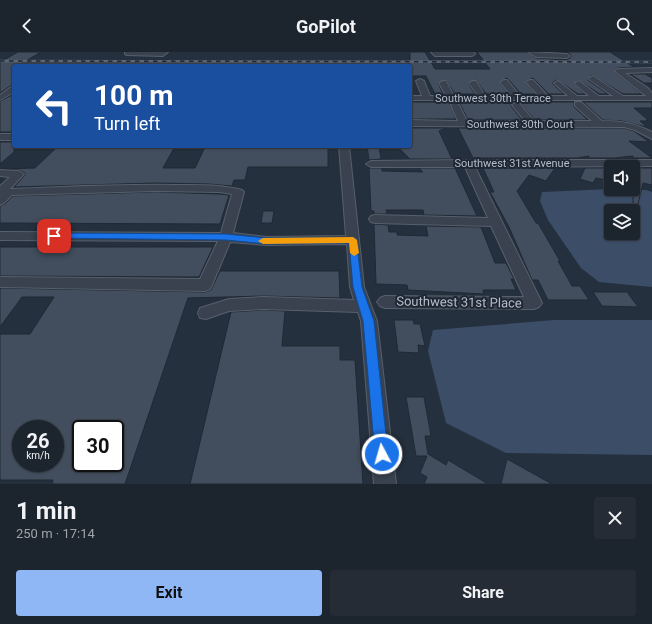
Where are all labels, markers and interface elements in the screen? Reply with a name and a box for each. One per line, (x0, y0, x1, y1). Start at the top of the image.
icon: back (16, 15, 38, 37)
icon: search (614, 15, 636, 37)
text: GoPilot (296, 16, 356, 37)
text: 100 m (94, 79, 173, 112)
icon: left (28, 80, 80, 132)
street label: Southwest 30th Terrace (435, 92, 551, 105)
text: Turn left (94, 113, 160, 134)
street label: Southwest 30th Court (467, 118, 574, 131)
street label: Southwest 31st Avenue (455, 157, 570, 170)
map controls (604, 160, 640, 240)
button: sound (604, 160, 640, 196)
button: layers (604, 204, 640, 240)
pin (37, 219, 71, 253)
icon: arrive (43, 225, 65, 247)
street label: Southwest 31st Place (396, 293, 522, 311)
speed limit sign: 30 (72, 420, 124, 472)
text: 26 (27, 429, 49, 453)
position arrow (361, 433, 403, 475)
text: km/h (26, 450, 50, 461)
text: 1 min (16, 497, 76, 525)
button: close (594, 497, 636, 539)
text: 250 m · 17:14 (16, 526, 95, 541)
button: Exit (16, 570, 322, 616)
button: Share (330, 570, 636, 616)

